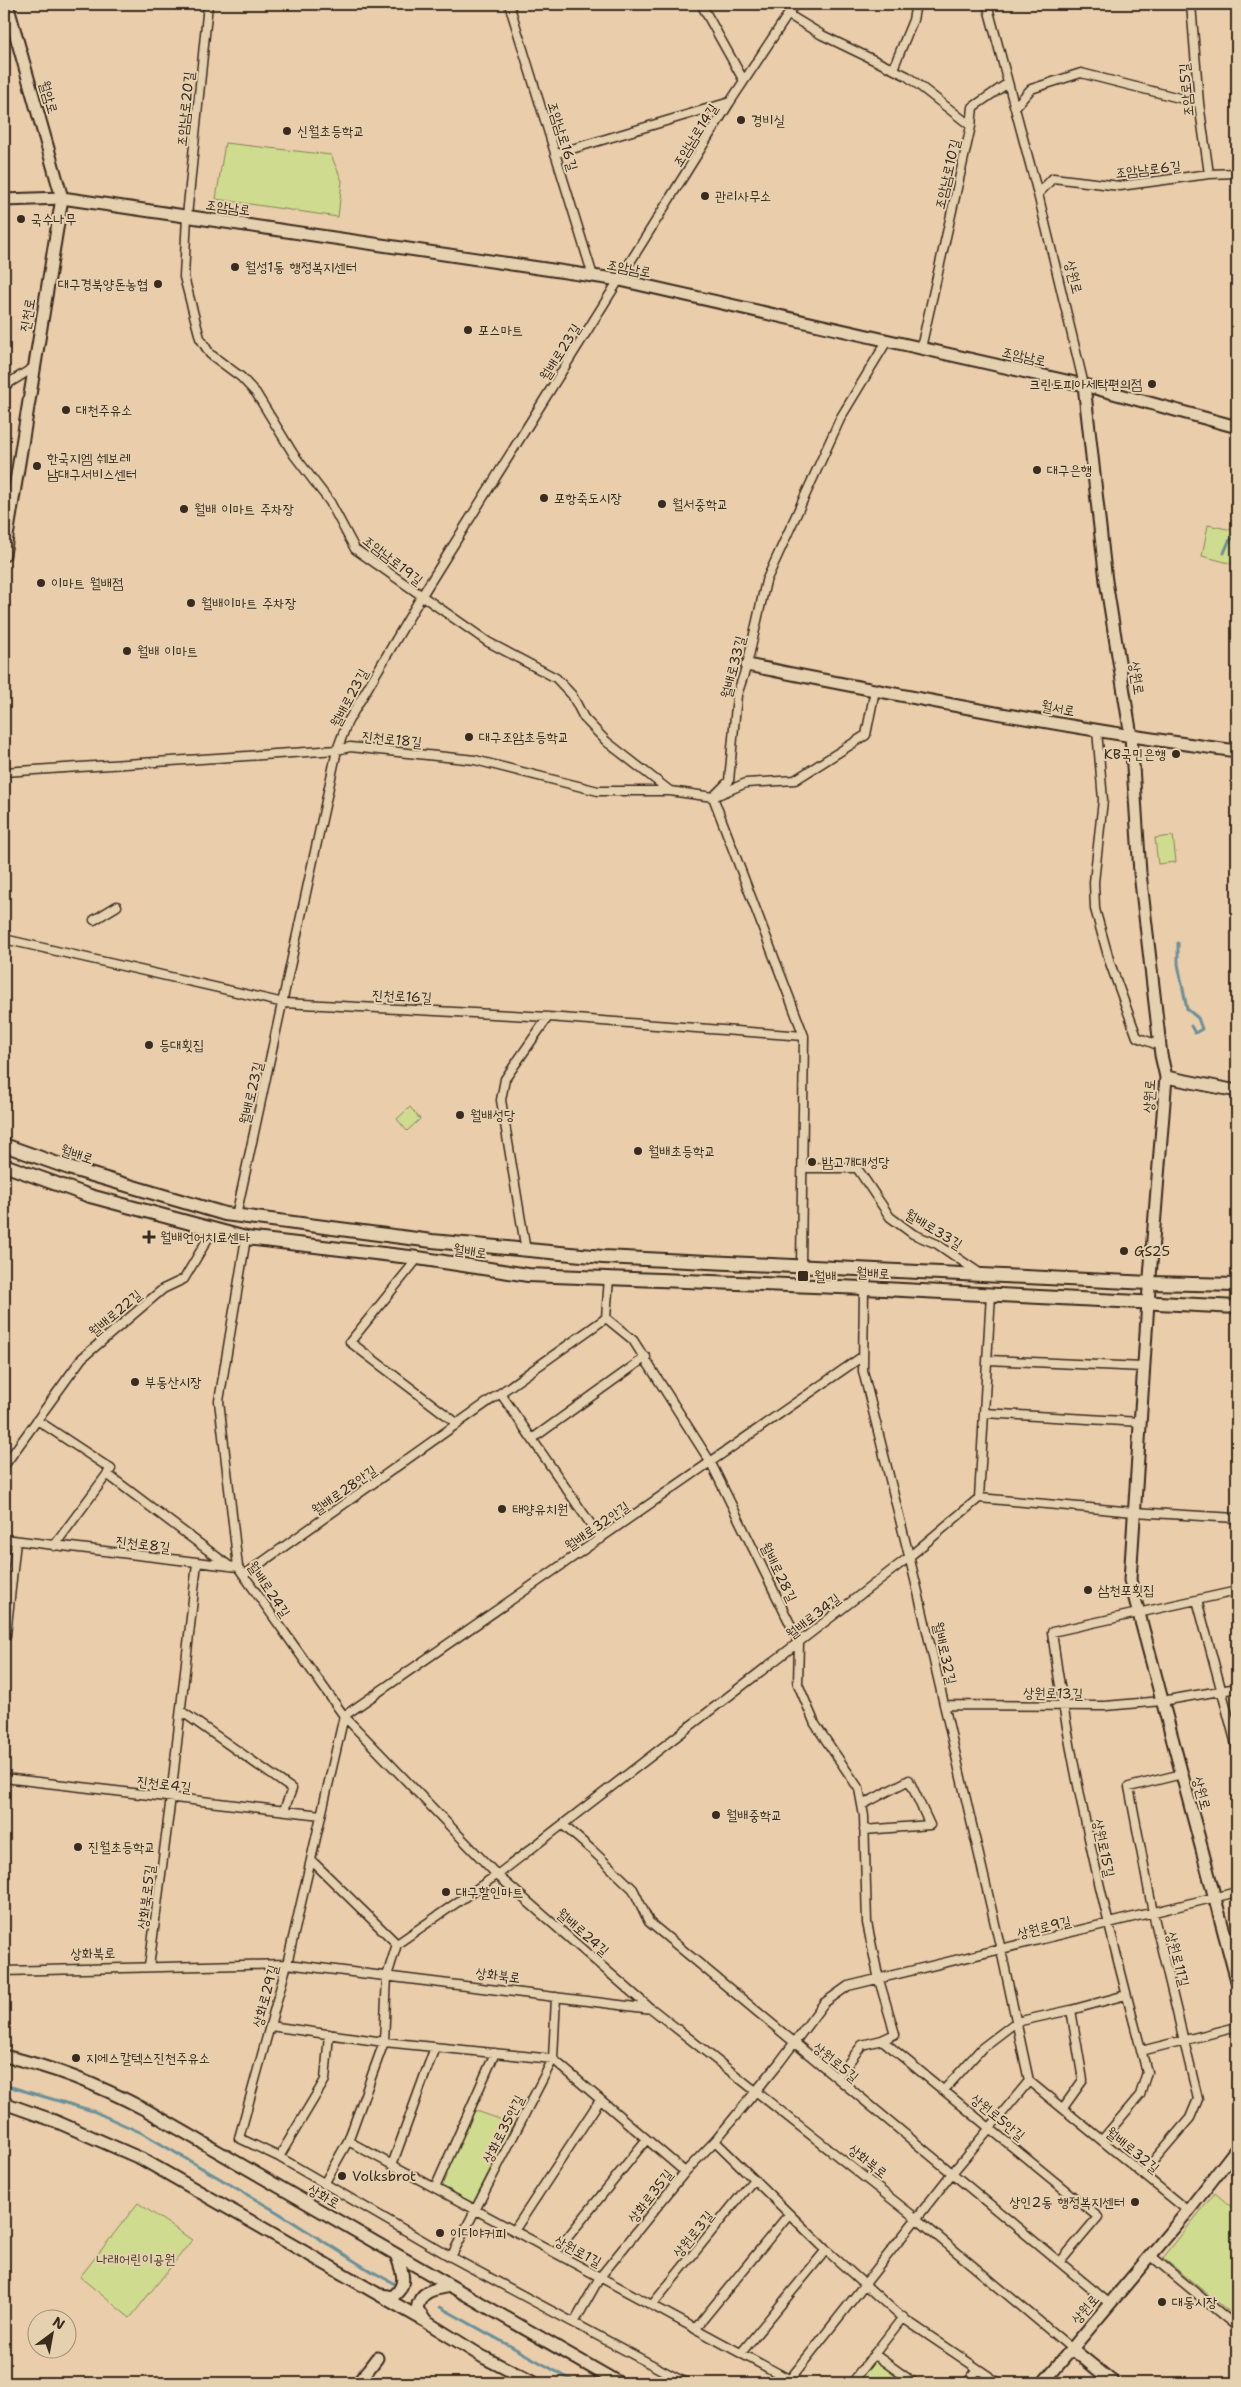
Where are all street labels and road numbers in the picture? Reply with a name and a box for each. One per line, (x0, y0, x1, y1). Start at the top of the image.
street label: 조암로5길 (1175, 62, 1197, 118)
street label: 조암남로20길 (172, 70, 198, 147)
street label: 월암로 (36, 78, 62, 116)
street label: 조암남로16길 (544, 99, 582, 174)
street label: 조암남로14길 (668, 99, 722, 170)
street label: 조암남로10길 (930, 136, 964, 211)
street label: 조암남로6길 (1114, 157, 1183, 181)
street label: 조암남로 (204, 195, 252, 219)
street label: 조암남로 (605, 255, 653, 281)
street label: 상원로 (1061, 258, 1087, 296)
street label: 진천로 (15, 297, 39, 333)
street label: 월배로23길 (535, 319, 585, 384)
street label: 조암남로 (1000, 342, 1048, 370)
street label: 조암남로19길 (359, 531, 427, 590)
street label: 월배로33길 (717, 633, 750, 700)
street label: 상원로 (1125, 660, 1149, 696)
street label: 월배로23길 (326, 665, 372, 730)
street label: 월서로 (1040, 696, 1076, 720)
street label: 진천로18길 (361, 727, 424, 751)
street label: 진천로16길 (371, 985, 433, 1007)
street label: 월배로23길 (235, 1059, 267, 1126)
street label: 상원로 (1139, 1079, 1159, 1113)
street label: 월배로 (58, 1140, 96, 1168)
street label: 월배로33길 (902, 1205, 967, 1254)
street label: 월배로 (452, 1240, 488, 1262)
street label: 월배로 (856, 1263, 890, 1283)
street label: 월배로22길 (85, 1285, 146, 1340)
street label: 월배로28안길 (308, 1461, 381, 1519)
street label: 월배로32안길 (561, 1497, 633, 1555)
street label: 진천로8길 (115, 1532, 172, 1556)
street label: 월배로28길 (757, 1539, 801, 1605)
street label: 월배로24길 (244, 1558, 295, 1621)
street label: 월배로34길 (782, 1589, 844, 1643)
street label: 월배로32길 (929, 1620, 961, 1687)
street label: 상원로13길 (1023, 1683, 1084, 1703)
street label: 진천로4길 (136, 1772, 193, 1796)
street label: 상원로 (1189, 1774, 1215, 1812)
street label: 상원로15길 (1089, 1817, 1119, 1880)
street label: 상화북로5길 (133, 1863, 159, 1930)
street label: 월배로24길 (553, 1904, 614, 1960)
street label: 상원로9길 (1015, 1911, 1074, 1942)
street label: 상원로11길 (1162, 1930, 1194, 1989)
street label: 상화북로 (70, 1944, 116, 1962)
street label: 상화로29길 (248, 1962, 282, 2029)
street label: 상화북로 (475, 1963, 521, 1987)
street label: 상원로5길 (809, 2038, 863, 2086)
street label: 상원로5안길 (967, 2090, 1029, 2145)
street label: 상화로35안길 (478, 2091, 528, 2166)
street label: 월배로32길 (1103, 2123, 1164, 2178)
street label: 상화북로 (845, 2140, 891, 2182)
street label: 상화로35길 (624, 2165, 677, 2226)
street label: 상화로 (305, 2180, 343, 2212)
street label: 상원로3길 (669, 2206, 718, 2261)
street label: 상원로1길 (551, 2231, 605, 2271)
street label: 상원로 (1067, 2290, 1103, 2328)

